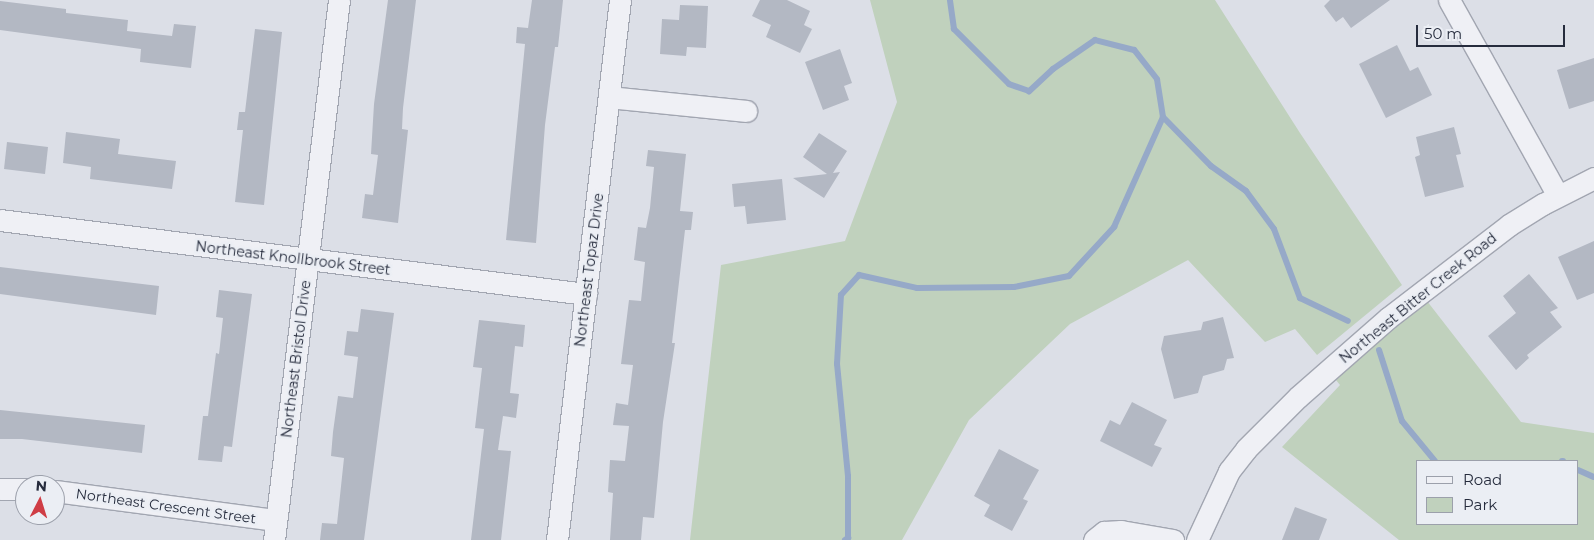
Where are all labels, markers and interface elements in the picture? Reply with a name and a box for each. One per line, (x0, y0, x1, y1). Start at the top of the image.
scale bar (1419, 15, 1568, 47)
text: 50 m (1424, 24, 1462, 43)
street label: Northeast Topaz Drive (571, 192, 607, 348)
street label: Northeast Bitter Creek Road (1336, 229, 1500, 367)
street label: Northeast Knollbrook Street (195, 238, 391, 278)
street label: Northeast Bristol Drive (278, 279, 314, 439)
legend (1416, 460, 1579, 525)
text: Road (1463, 470, 1502, 489)
north arrow (15, 475, 65, 525)
text: N (35, 477, 48, 496)
street label: Northeast Crescent Street (75, 485, 257, 527)
text: Park (1463, 495, 1497, 514)

